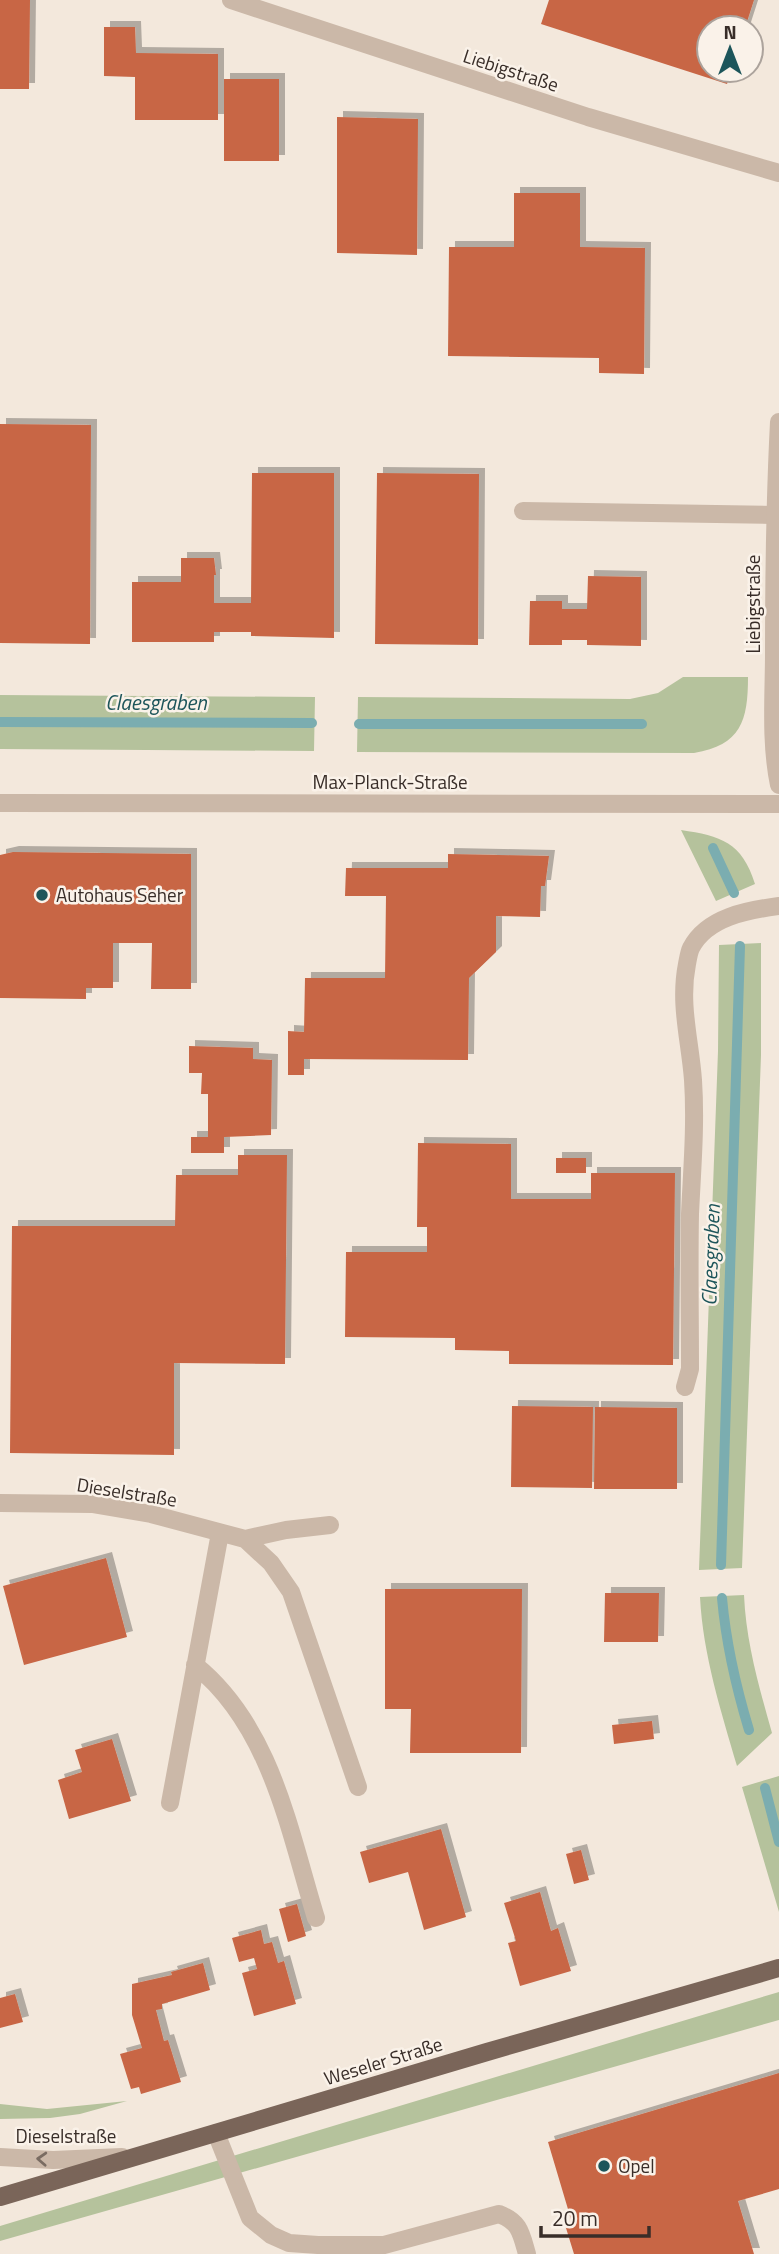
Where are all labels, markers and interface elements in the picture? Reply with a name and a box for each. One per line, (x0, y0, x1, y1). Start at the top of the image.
north arrow (695, 14, 765, 84)
text: N (723, 17, 737, 46)
street label: Liebigstraße (460, 40, 563, 99)
street label: Liebigstraße (738, 555, 767, 653)
water label: Claesgraben (105, 686, 207, 718)
street label: Max-Planck-Straße (312, 767, 468, 796)
place label: Autohaus Seher (56, 880, 184, 909)
marker: Autohaus Seher (34, 887, 50, 903)
water label: Claesgraben (692, 1203, 728, 1306)
street label: Dieselstraße (75, 1469, 179, 1514)
street label: Weseler Straße (320, 2029, 446, 2092)
street label: Dieselstraße (16, 2121, 116, 2150)
place label: Opel (618, 2151, 655, 2180)
one-way arrow (36, 2152, 47, 2167)
marker: Opel (596, 2158, 612, 2174)
scale bar (541, 2194, 650, 2238)
text: 20 m (552, 2202, 598, 2234)

